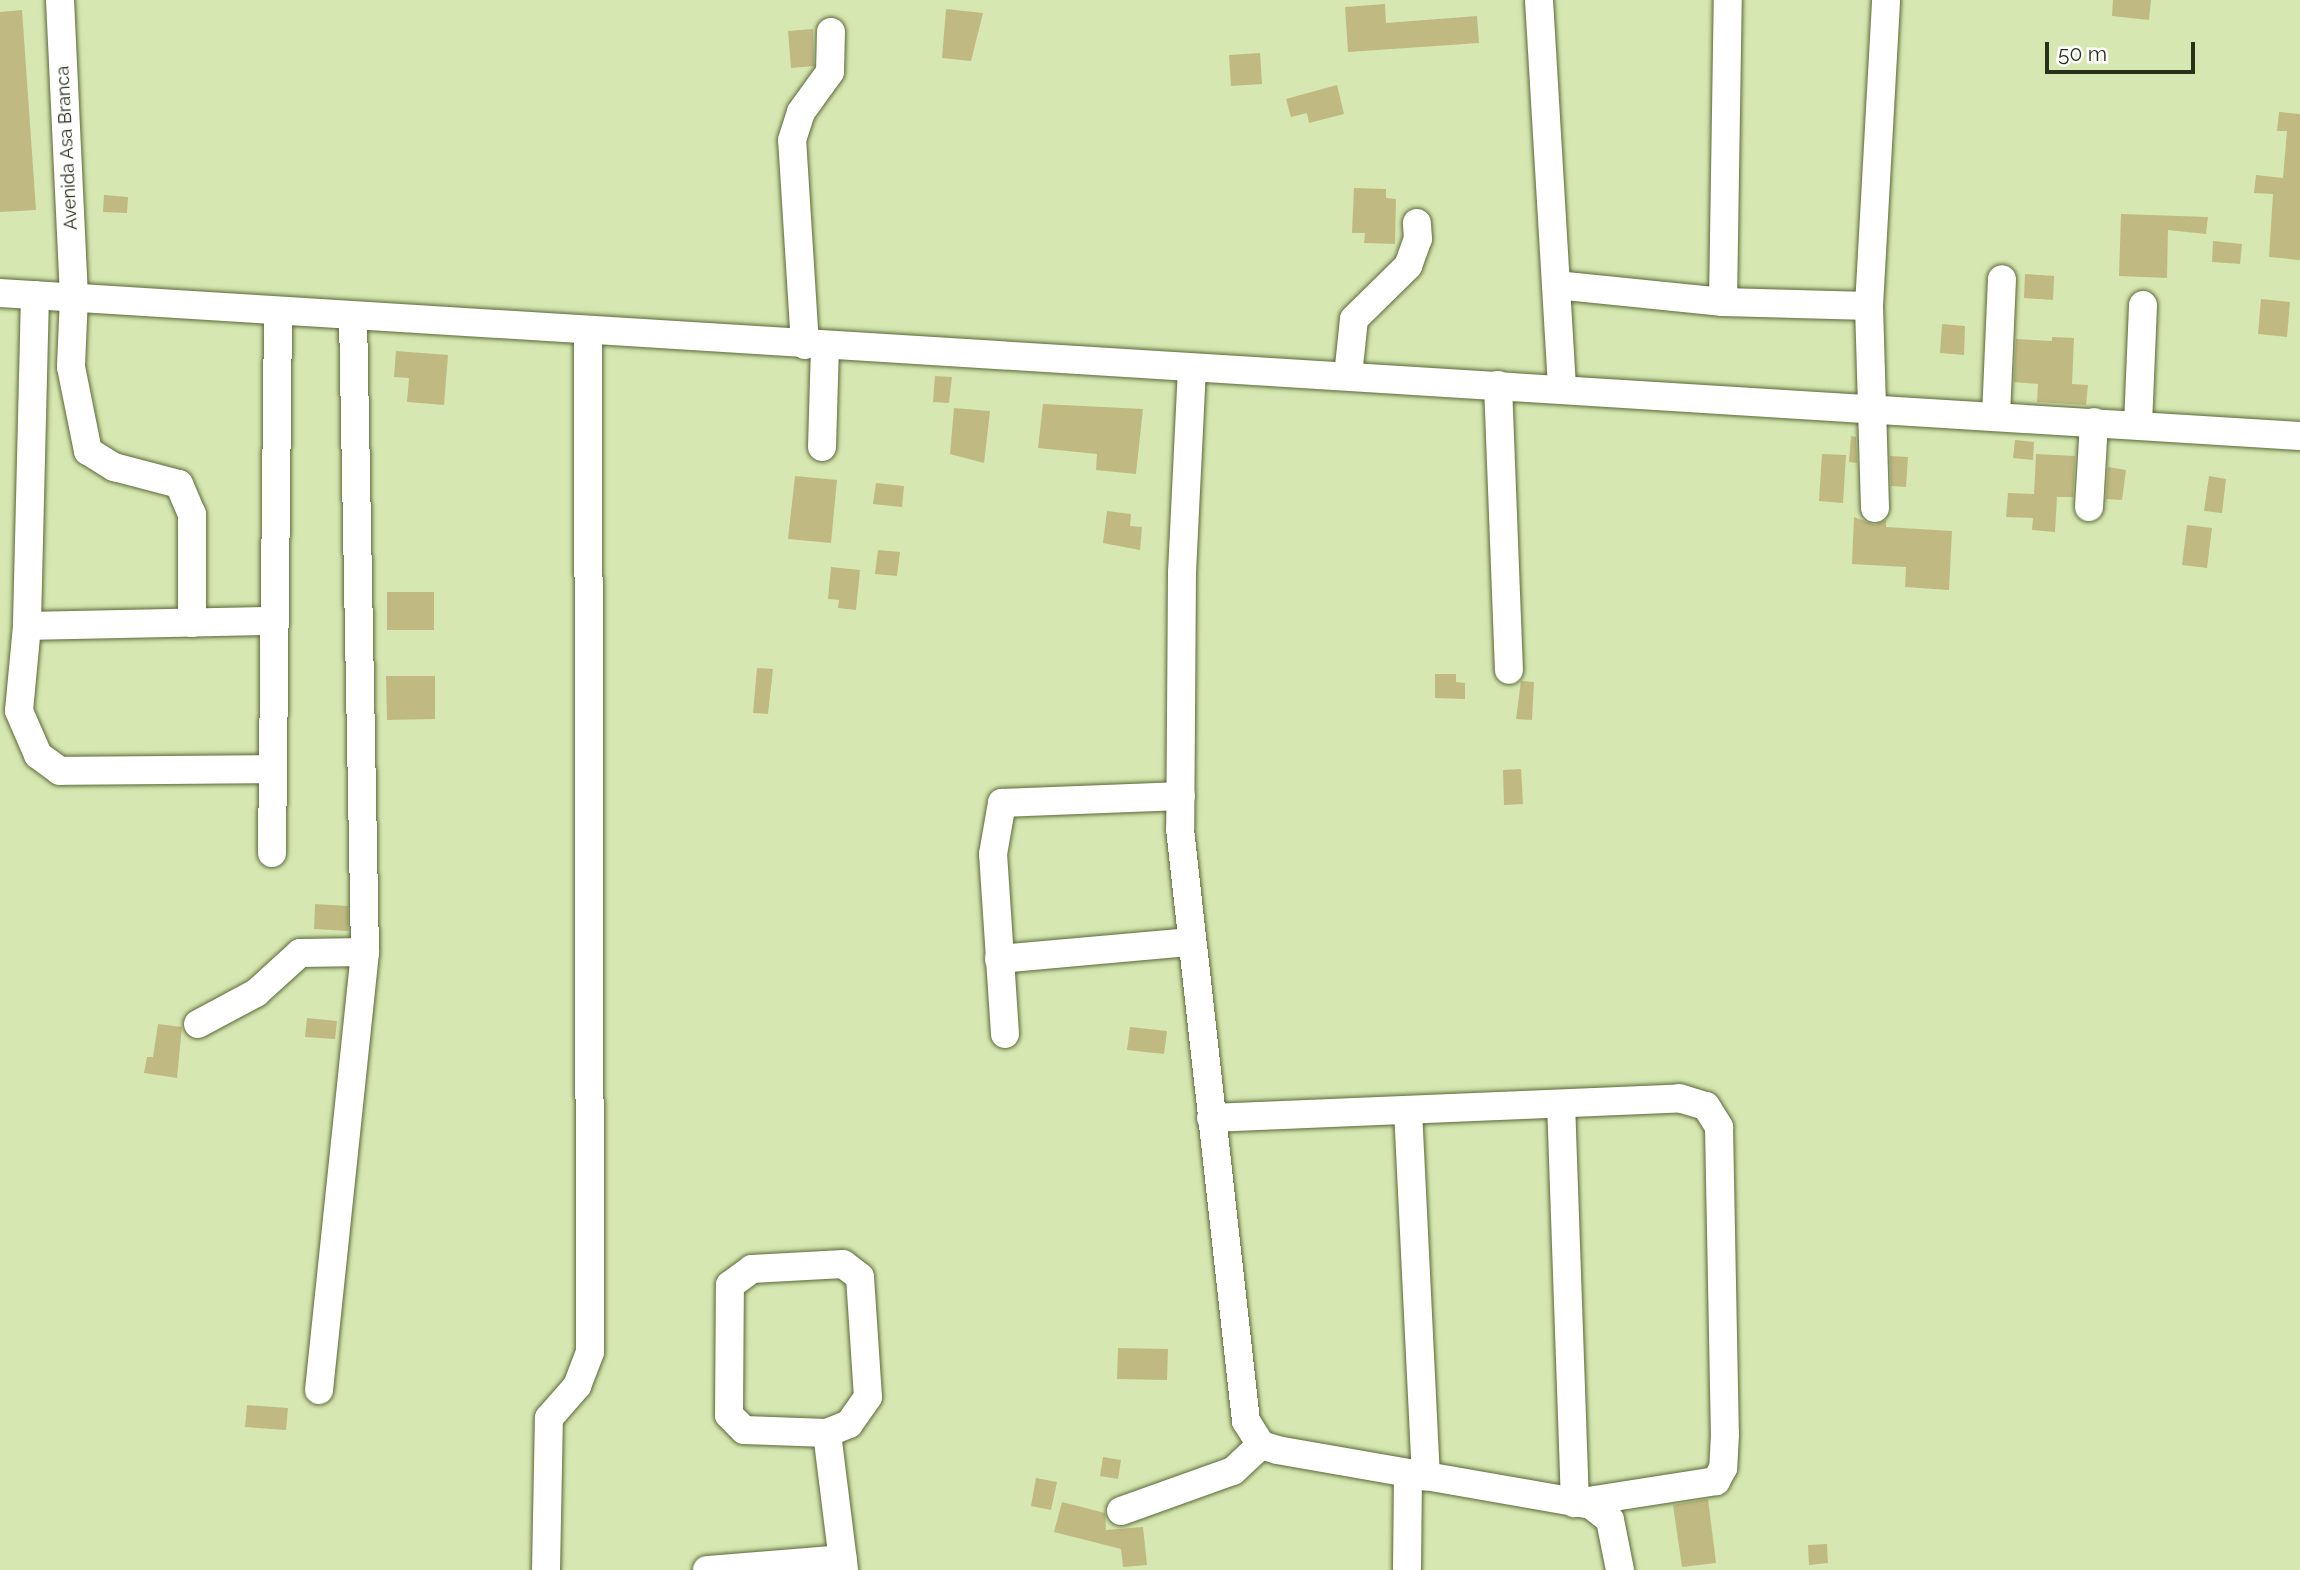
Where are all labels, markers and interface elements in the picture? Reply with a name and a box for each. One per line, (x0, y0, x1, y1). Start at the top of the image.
scale bar (2048, 28, 2198, 72)
text: 50 m (2058, 41, 2107, 66)
street label: Avenida Asa Branca (52, 65, 82, 231)

